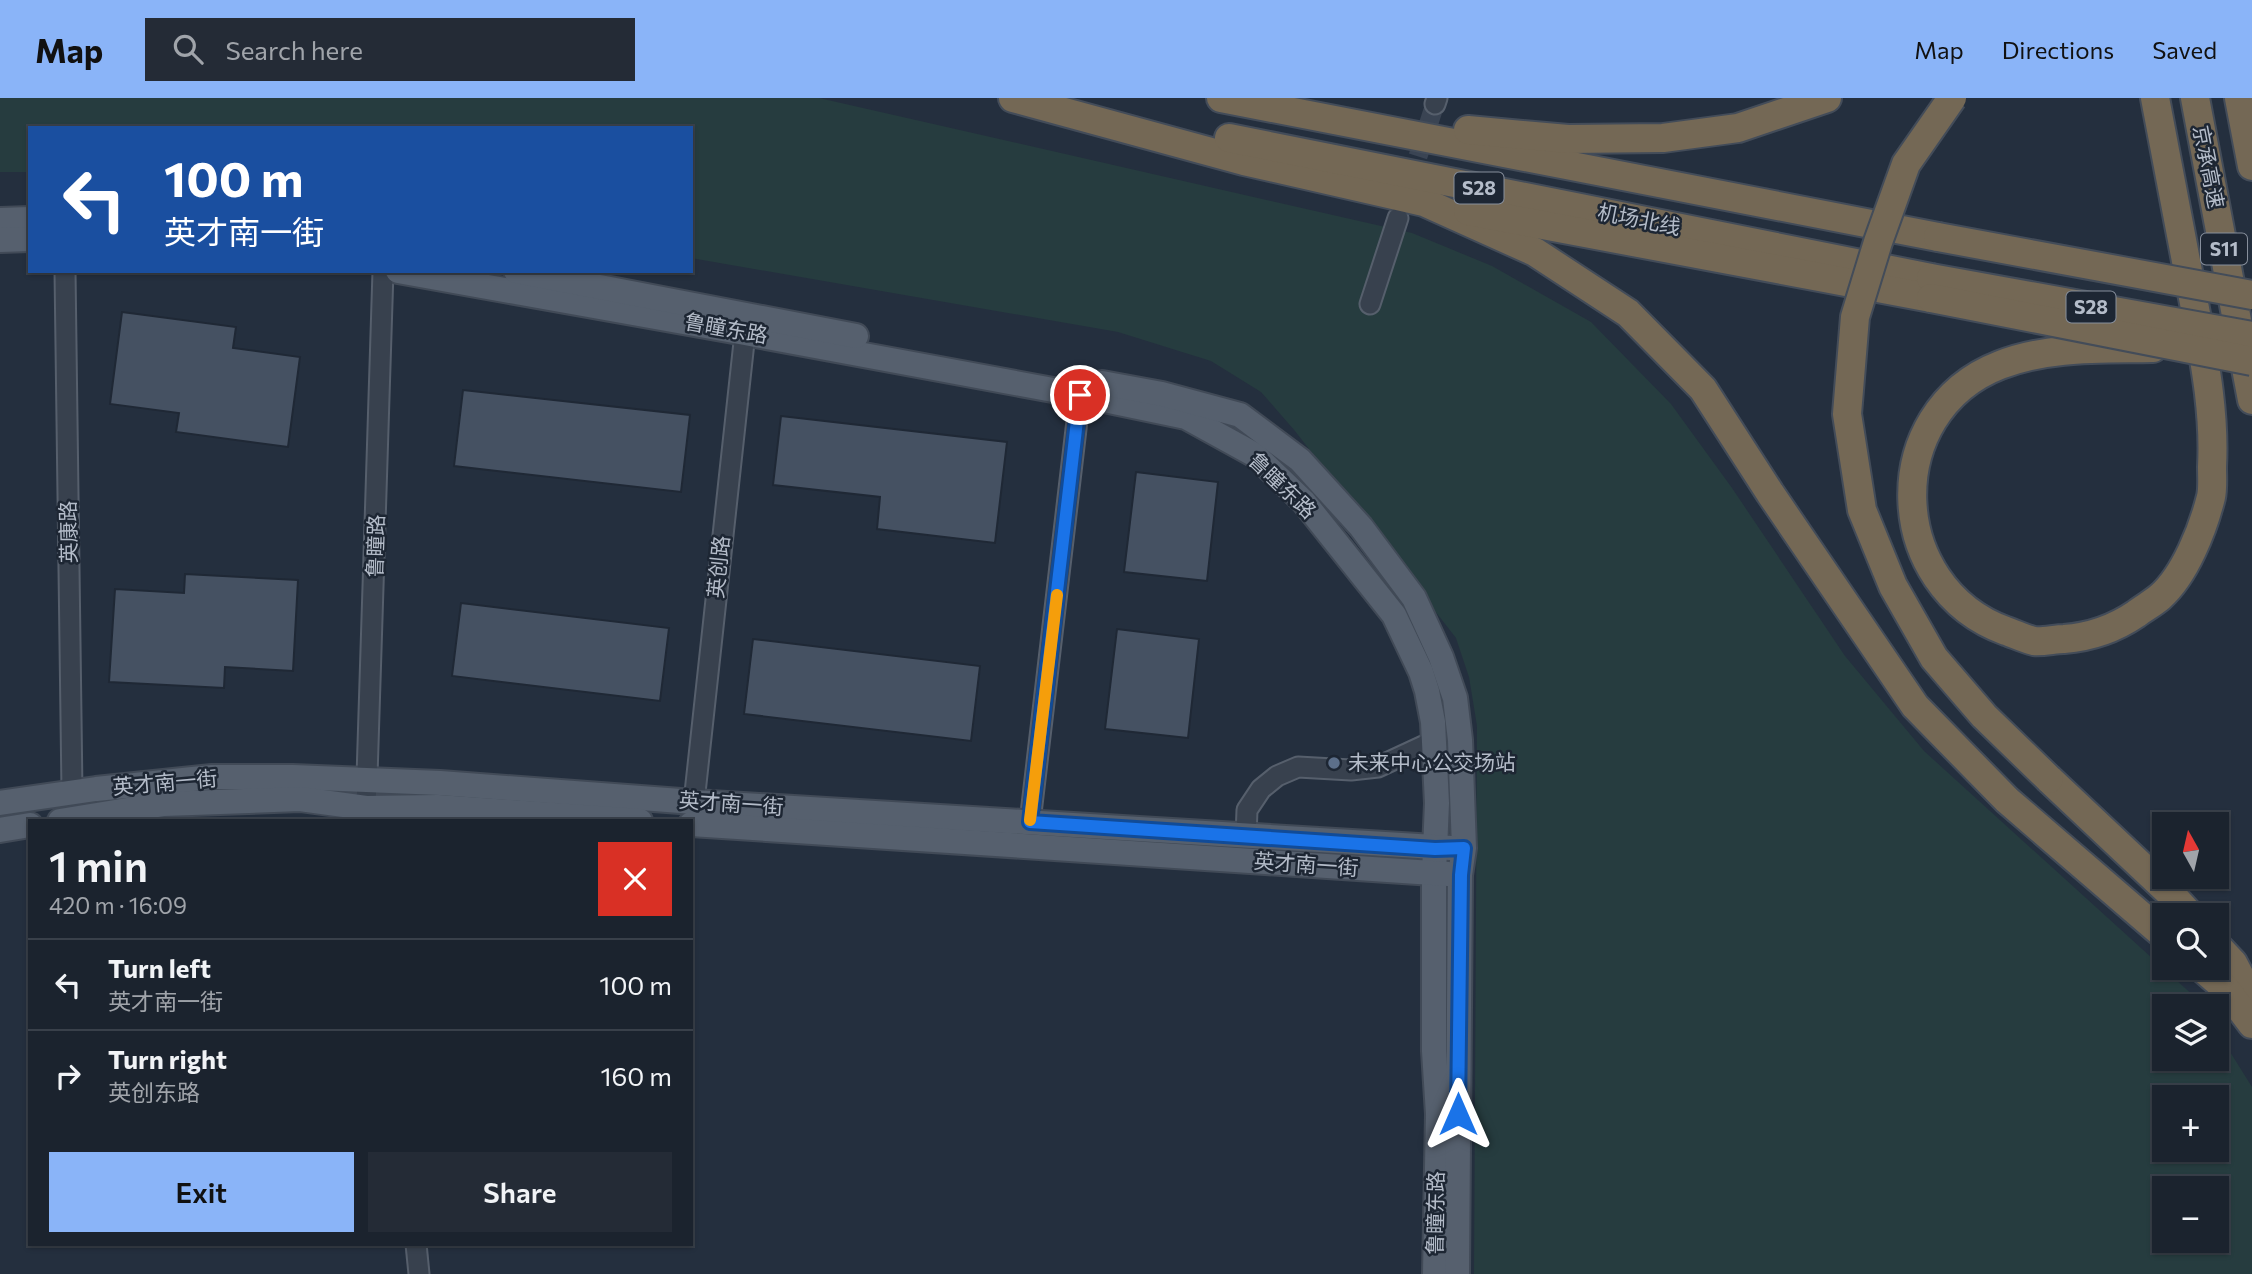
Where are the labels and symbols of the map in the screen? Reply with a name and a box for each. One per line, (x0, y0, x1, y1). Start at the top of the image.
street label: 京承高速 (2189, 123, 2230, 210)
road number: S28 (1454, 172, 1504, 204)
street label: 机场北线 (1596, 198, 1683, 239)
road number: S11 (2201, 234, 2247, 265)
road number: S28 (2066, 292, 2116, 322)
street label: 鲁瞳东路 (683, 308, 770, 347)
pin (1050, 365, 1110, 425)
street label: 鲁瞳东路 (1244, 447, 1322, 523)
street label: 英康路 (54, 500, 81, 564)
street label: 鲁瞳路 (361, 514, 388, 578)
street label: 英创路 (702, 534, 733, 599)
place label: 未来中心公交场站 (1348, 749, 1516, 774)
marker: 未来中心公交场站 (1326, 755, 1342, 771)
street label: 英才南一街 (111, 764, 218, 799)
street label: 英才南一街 (678, 786, 784, 819)
north arrow (2152, 812, 2230, 889)
street label: 英才南一街 (1253, 847, 1359, 880)
position arrow (1421, 1077, 1495, 1151)
street label: 鲁瞳东路 (1421, 1171, 1448, 1255)

